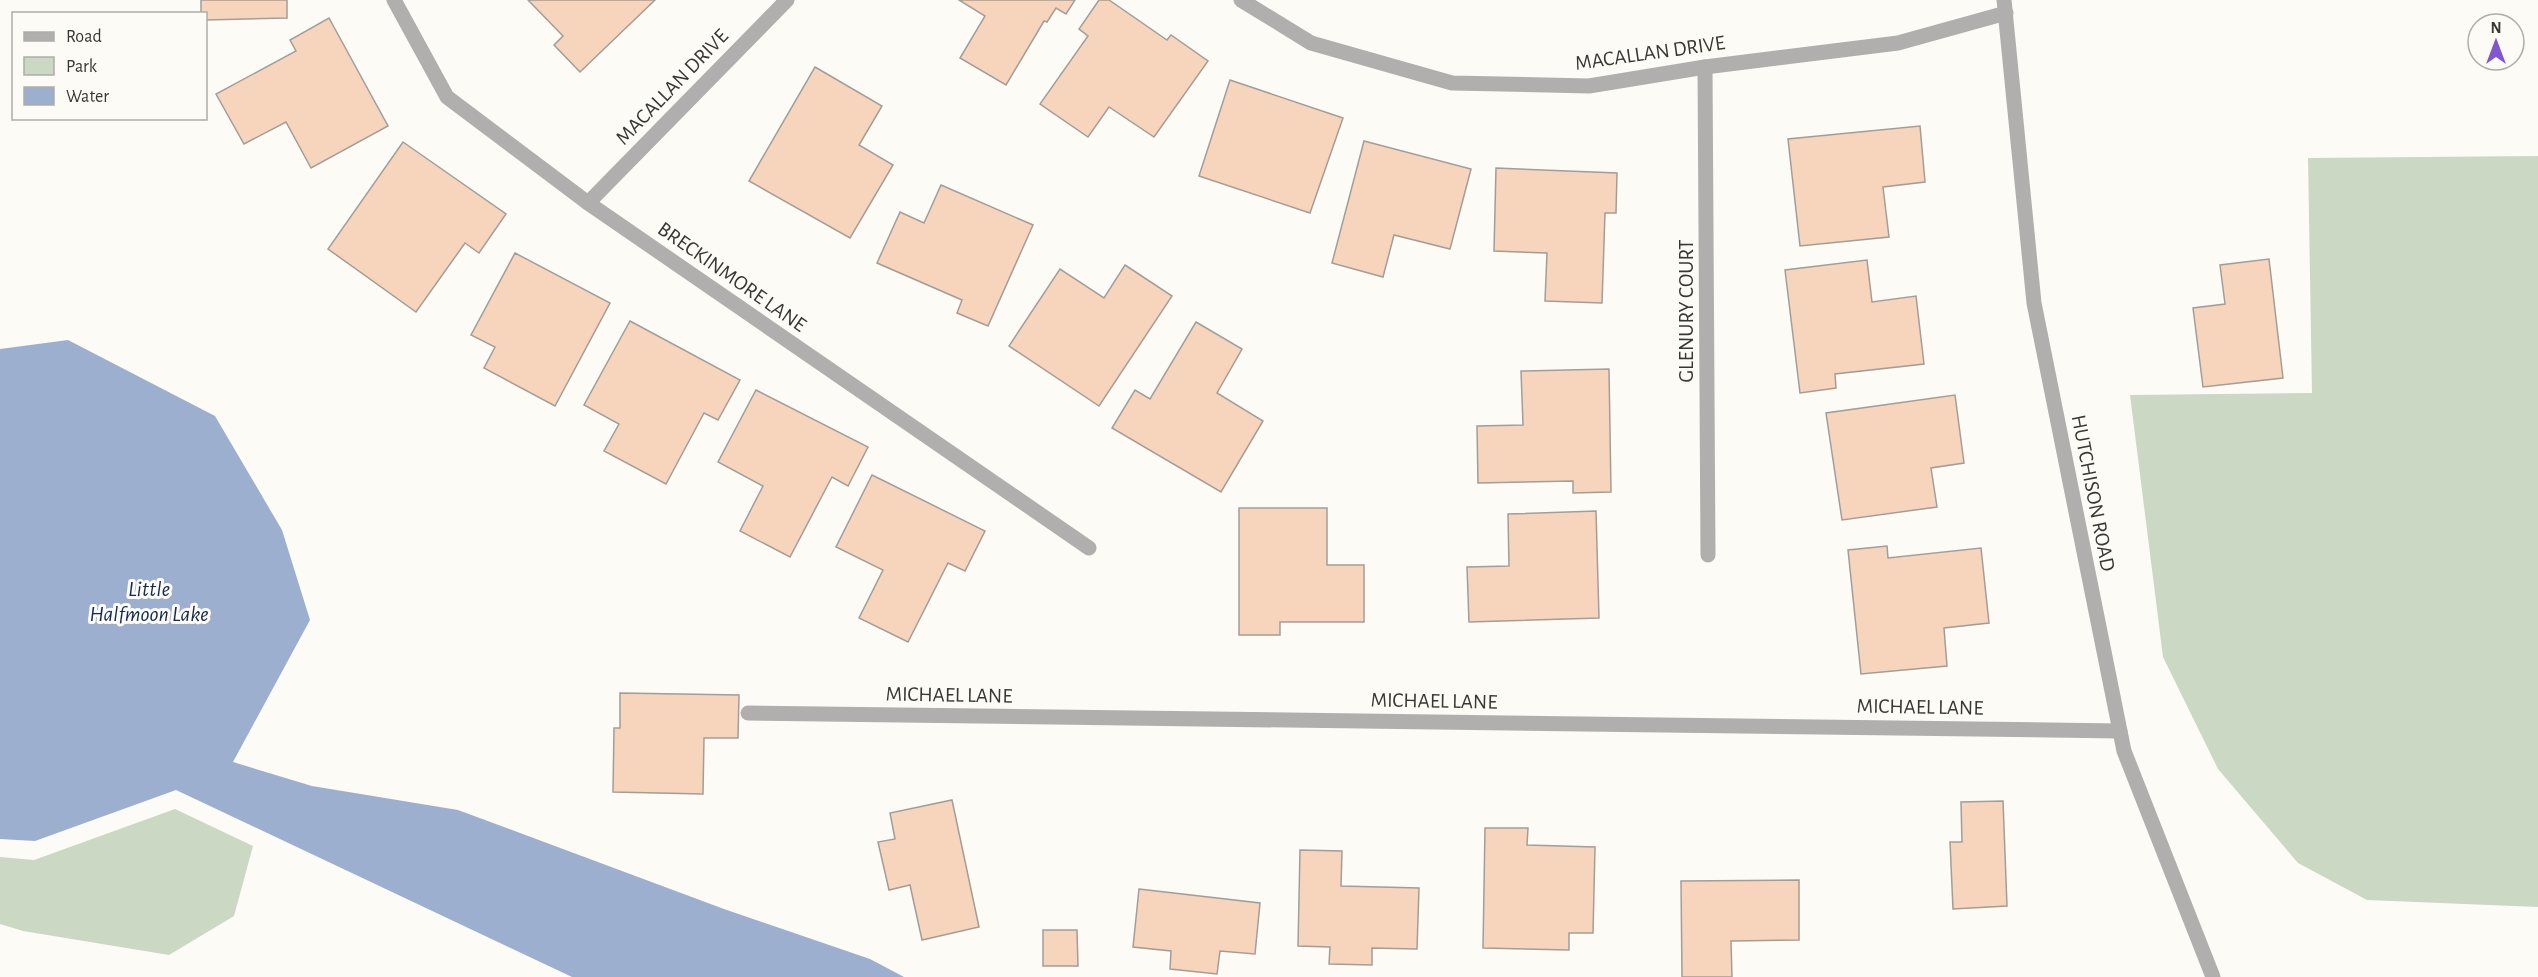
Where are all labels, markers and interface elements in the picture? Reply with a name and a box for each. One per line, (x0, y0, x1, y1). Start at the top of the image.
legend (12, 12, 207, 120)
north arrow (2466, 12, 2526, 72)
text: N (2490, 20, 2502, 36)
street label: MACALLAN DRIVE (612, 25, 732, 149)
text: Road (66, 28, 102, 46)
street label: MACALLAN DRIVE (1574, 32, 1726, 74)
text: Park (66, 58, 98, 76)
text: Water (66, 88, 109, 106)
street label: BRECKINMORE LANE (654, 218, 810, 336)
street label: GLENURY COURT (1676, 239, 1697, 383)
street label: HUTCHISON ROAD (2068, 413, 2118, 573)
water label: Little Halfmoon Lake (89, 578, 209, 625)
street label: MICHAEL LANE (885, 683, 1013, 707)
street label: MICHAEL LANE (1370, 689, 1498, 713)
street label: MICHAEL LANE (1856, 695, 1984, 719)

